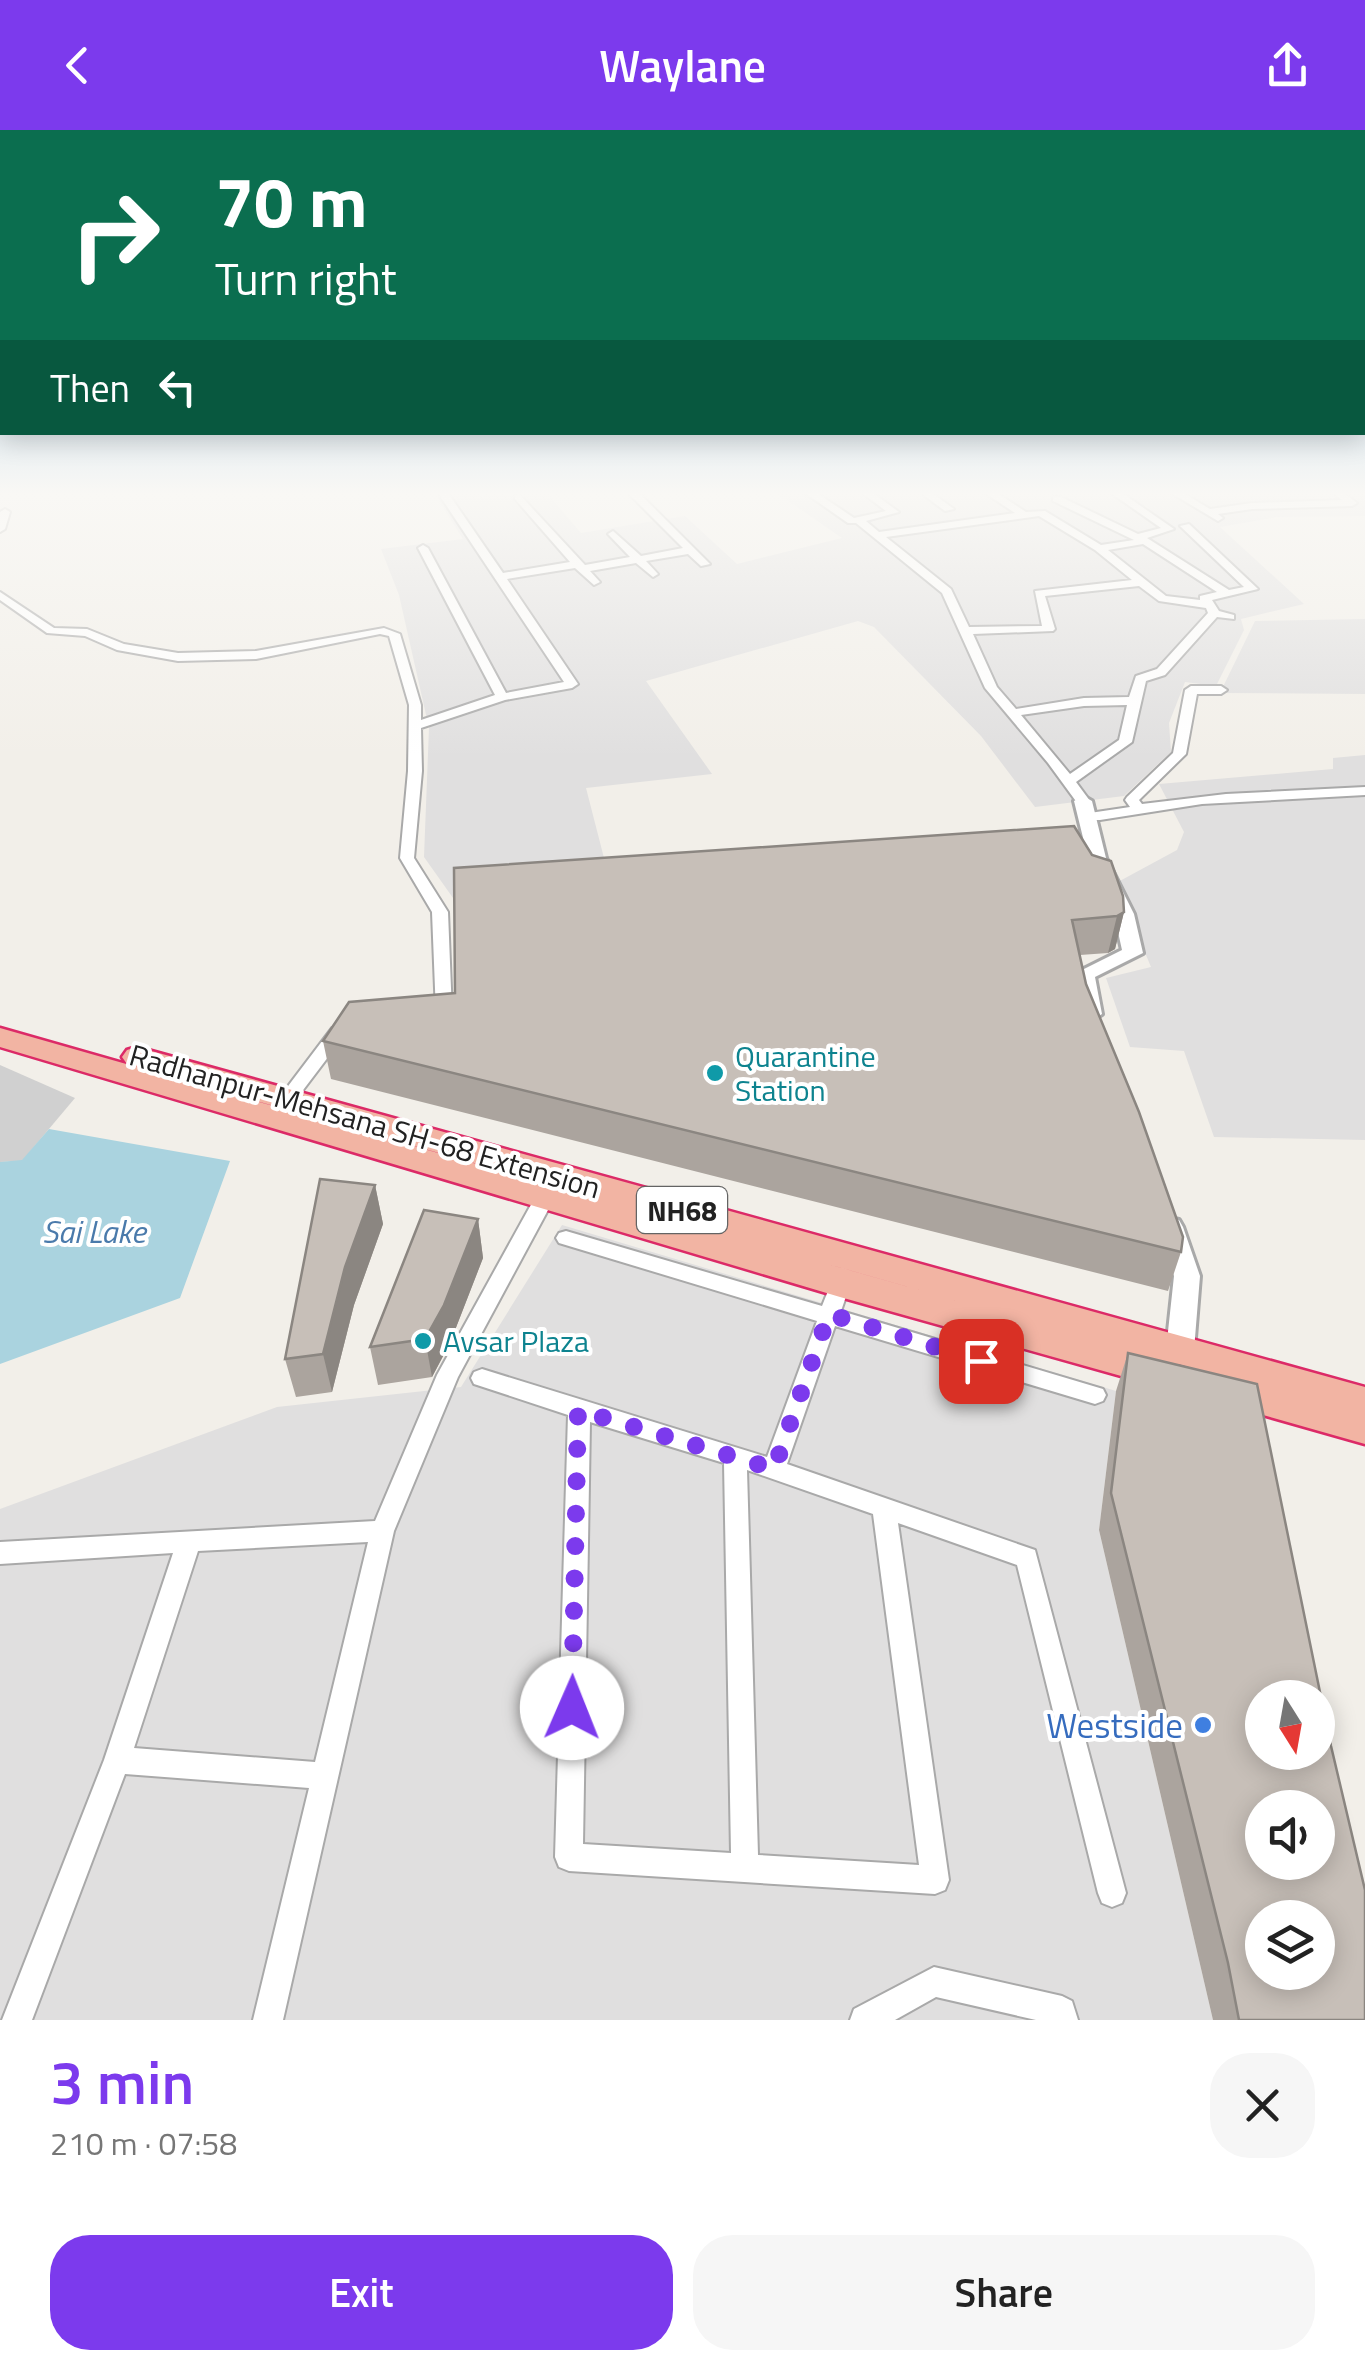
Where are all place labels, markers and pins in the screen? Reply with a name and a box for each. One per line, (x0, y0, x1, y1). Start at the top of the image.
place label: Quarantine Station (735, 1033, 876, 1113)
marker: Quarantine Station (704, 1062, 726, 1084)
place label: Avsar Plaza (443, 1318, 589, 1364)
pin (939, 1319, 1024, 1404)
marker: Avsar Plaza (412, 1330, 434, 1352)
place label: Westside (1046, 1698, 1183, 1752)
marker: Westside (1192, 1714, 1214, 1736)

